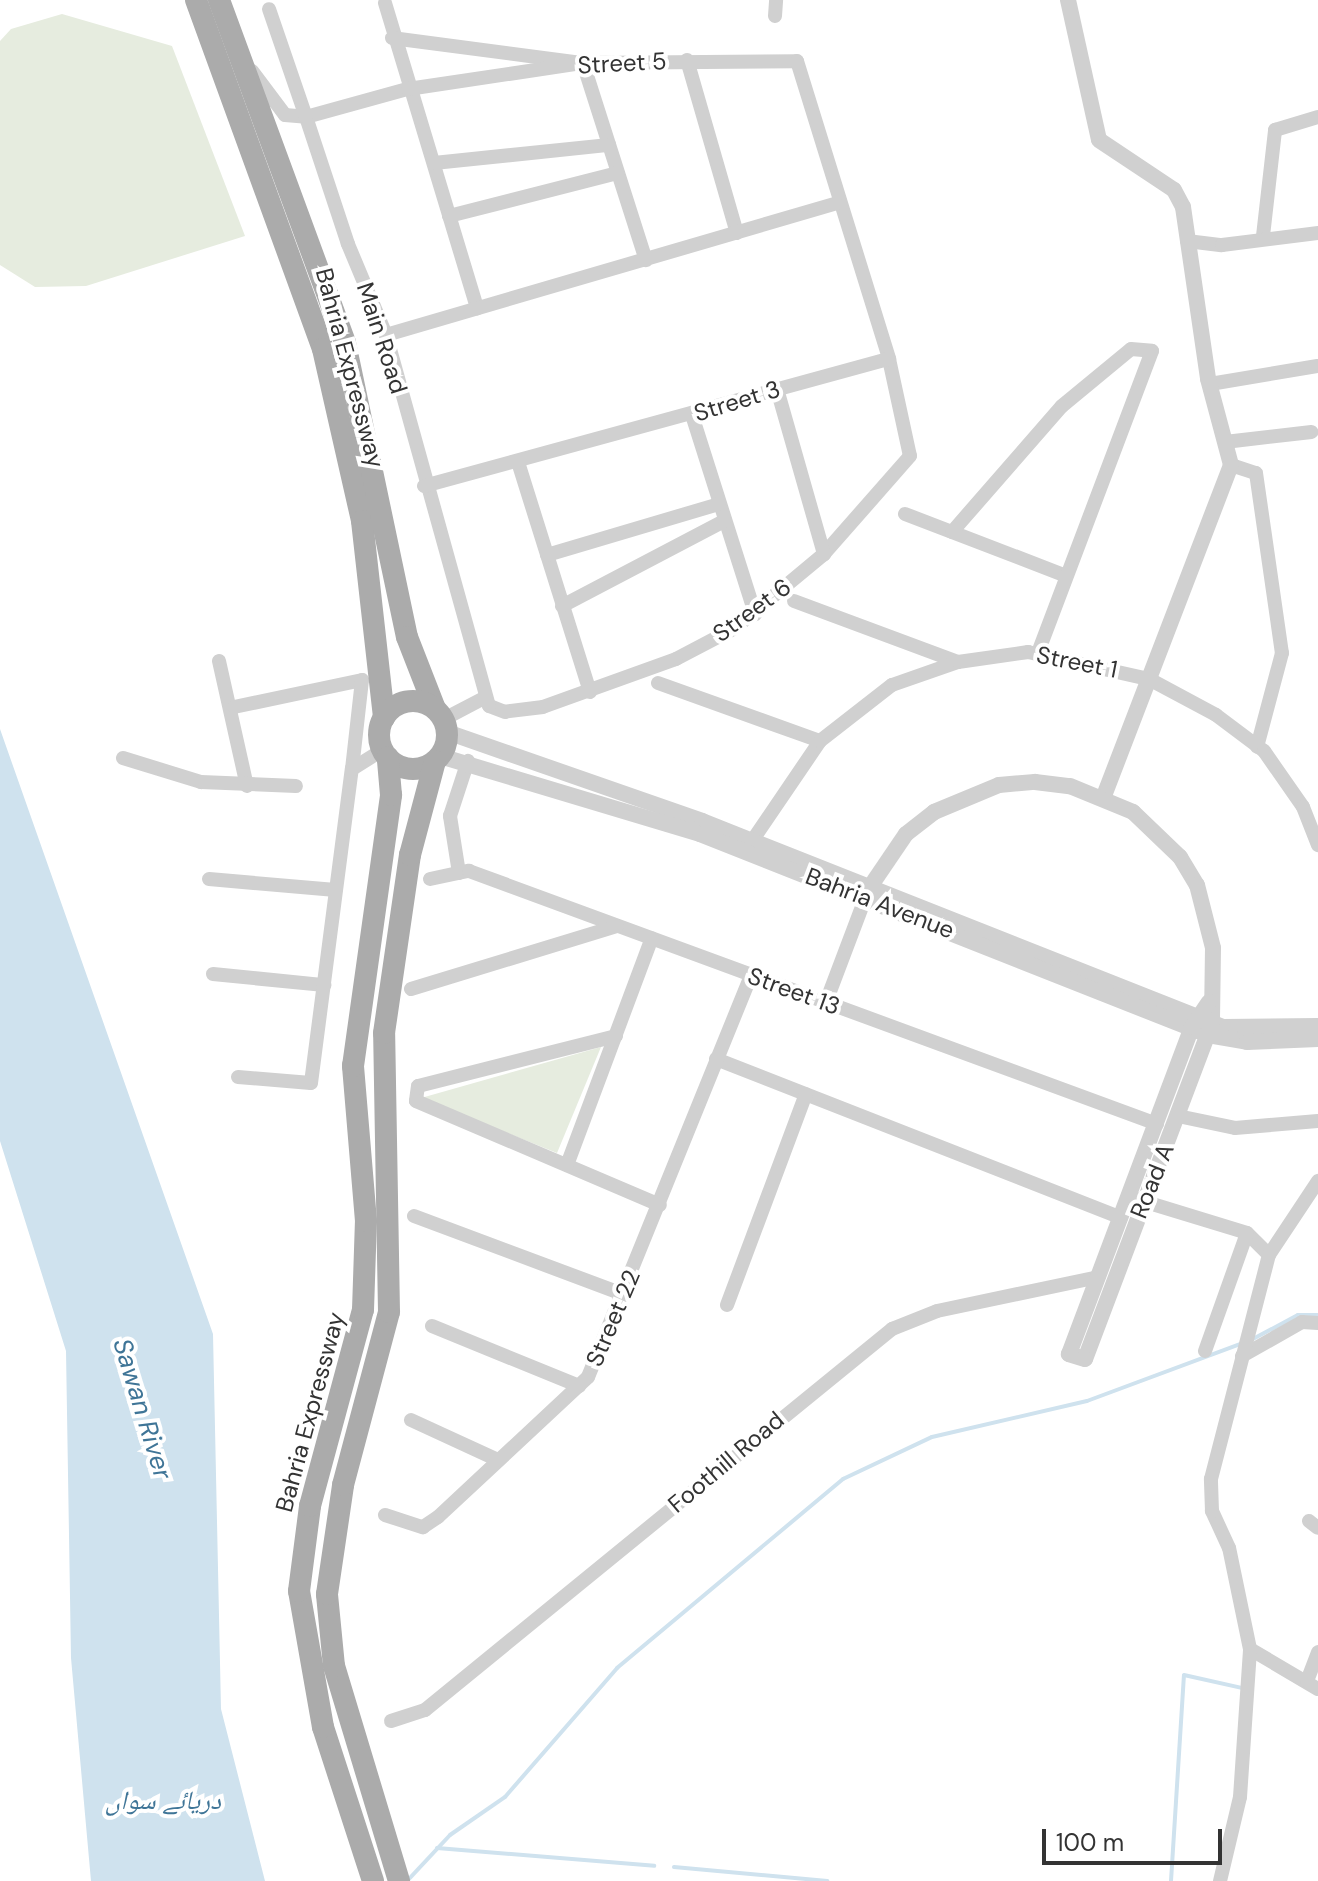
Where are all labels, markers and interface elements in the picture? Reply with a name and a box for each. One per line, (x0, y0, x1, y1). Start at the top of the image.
street label: Street 5 (577, 46, 667, 80)
street label: Bahria Expressway (309, 265, 391, 471)
street label: Main Road (351, 279, 413, 397)
street label: Street 3 (690, 374, 784, 428)
street label: Street 6 (707, 572, 797, 648)
street label: Street 1 (1034, 640, 1120, 684)
street label: Bahria Avenue (802, 861, 958, 945)
street label: Street 13 (744, 961, 844, 1021)
street label: Road A (1124, 1139, 1180, 1223)
street label: Street 22 (580, 1265, 646, 1371)
street label: Bahria Expressway (269, 1309, 351, 1515)
water label: Sawan River (106, 1335, 178, 1483)
street label: Foothill Road (662, 1405, 790, 1519)
water label: دریائے سواں (105, 1785, 221, 1817)
scale bar (1046, 1813, 1226, 1863)
text: 100 m (1056, 1827, 1124, 1858)

